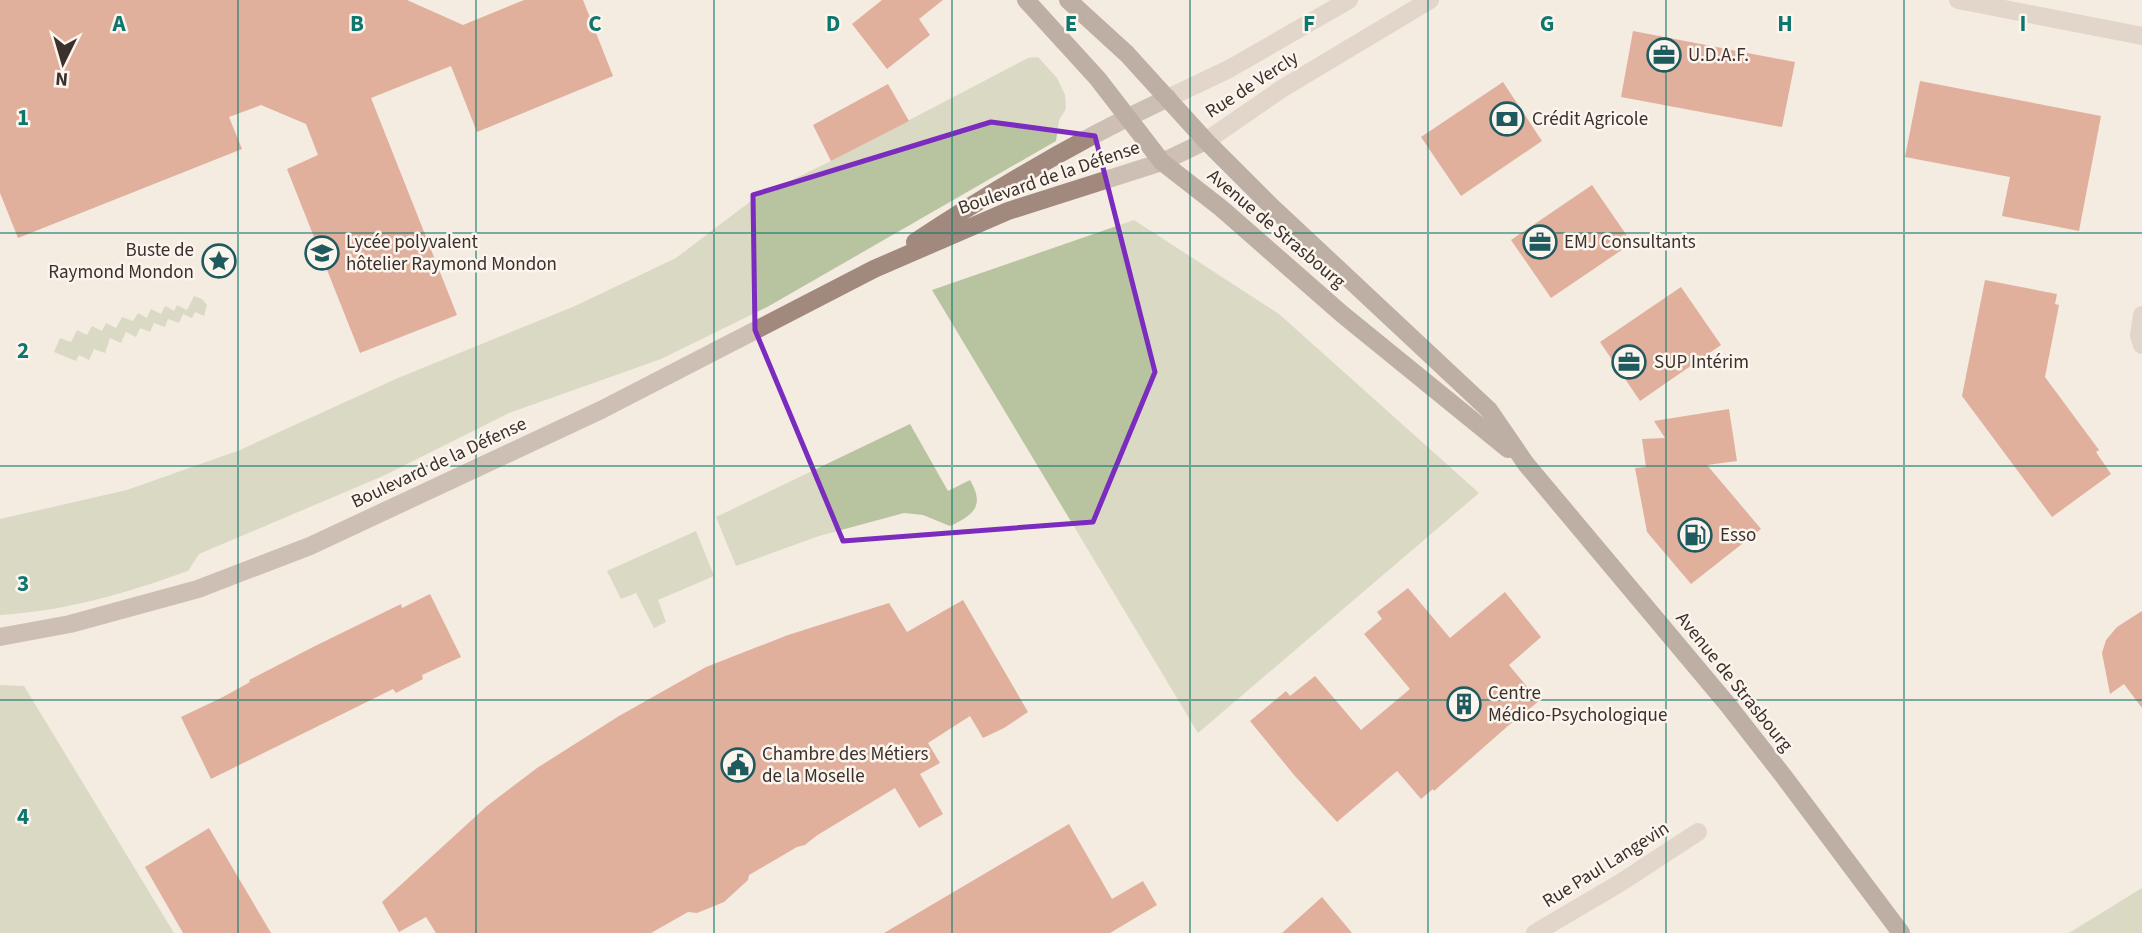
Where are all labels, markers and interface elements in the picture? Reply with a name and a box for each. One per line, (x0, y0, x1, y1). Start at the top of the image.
text: A (111, 7, 126, 40)
text: B (350, 7, 364, 40)
text: C (588, 7, 602, 40)
text: D (826, 7, 840, 40)
text: E (1065, 7, 1077, 40)
text: F (1303, 7, 1315, 40)
text: G (1540, 7, 1554, 40)
text: H (1777, 7, 1793, 40)
text: I (2020, 7, 2026, 40)
north arrow (28, 28, 98, 98)
office icon: U.D.A.F. (1645, 36, 1683, 74)
place label: U.D.A.F. (1688, 42, 1749, 69)
street label: Rue de Vercly (1200, 45, 1304, 125)
text: N (54, 64, 69, 92)
bank icon: Crédit Agricole (1488, 100, 1526, 138)
text: 1 (17, 101, 29, 134)
place label: Crédit Agricole (1532, 106, 1648, 133)
street label: Boulevard de la Défense (954, 134, 1144, 222)
street label: Avenue de Strasbourg (1201, 163, 1351, 295)
office icon: EMJ Consultants (1521, 223, 1559, 261)
place label: Lycée polyvalent hôtelier Raymond Mondon (346, 229, 557, 278)
place label: EMJ Consultants (1564, 229, 1696, 256)
school or university icon: Lycée polyvalent hôtelier Raymond Mondon (303, 234, 341, 272)
place label: Buste de Raymond Mondon (48, 237, 194, 286)
place icon: Buste de Raymond Mondon (200, 242, 238, 280)
text: 2 (17, 334, 29, 367)
office icon: SUP Intérim (1610, 343, 1648, 381)
place label: SUP Intérim (1654, 349, 1749, 376)
street label: Boulevard de la Défense (347, 410, 531, 516)
fuel station icon: Esso (1676, 516, 1714, 554)
place label: Esso (1720, 522, 1756, 549)
text: 3 (17, 567, 29, 600)
street label: Avenue de Strasbourg (1669, 606, 1799, 758)
place label: Centre Médico-Psychologique (1488, 680, 1667, 729)
building icon: Centre Médico-Psychologique (1445, 685, 1483, 723)
place label: Chambre des Métiers de la Moselle (762, 741, 928, 790)
public building icon: Chambre des Métiers de la Moselle (719, 746, 757, 784)
text: 4 (17, 800, 29, 833)
street label: Rue Paul Langevin (1537, 815, 1675, 915)

